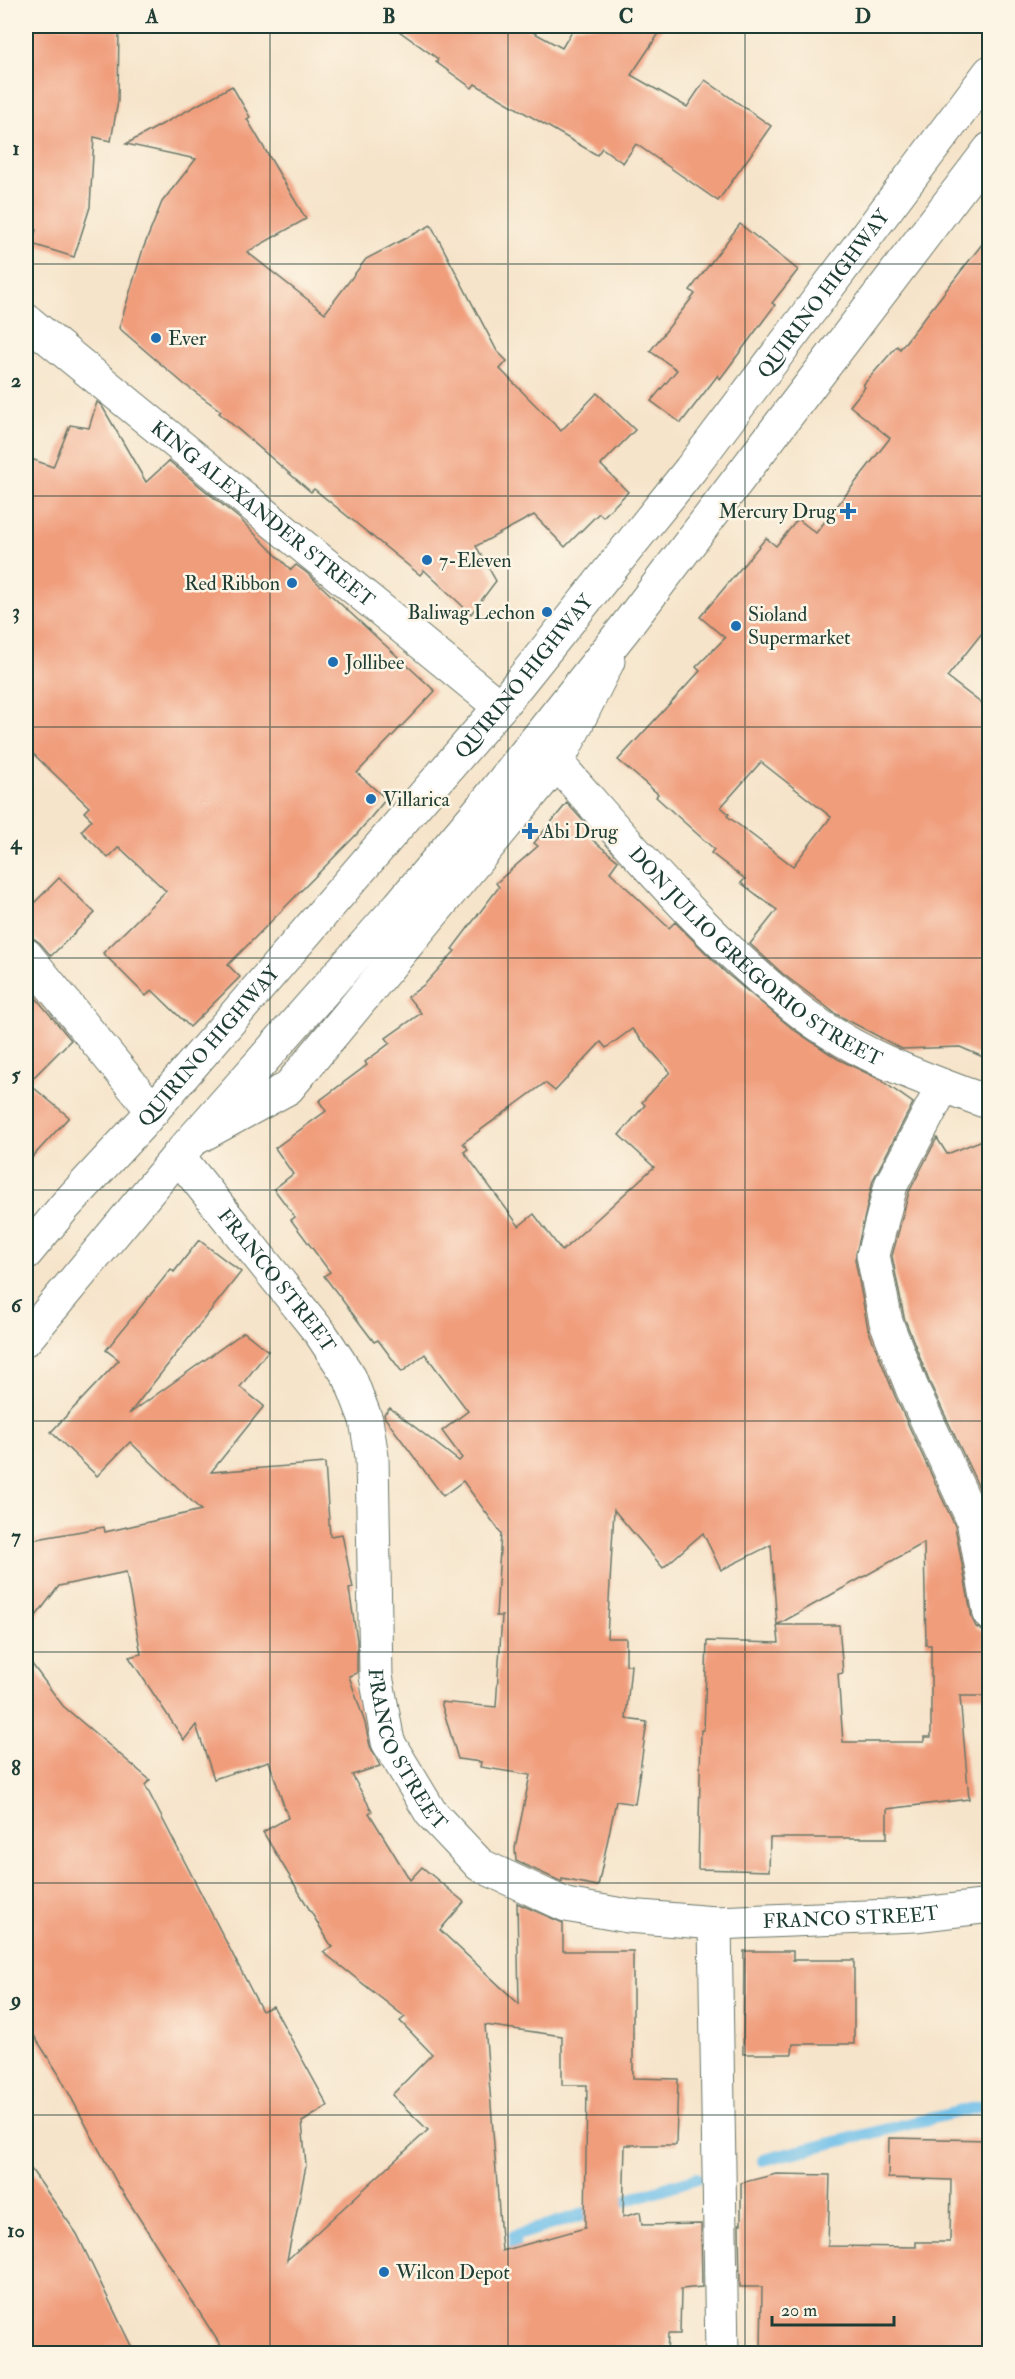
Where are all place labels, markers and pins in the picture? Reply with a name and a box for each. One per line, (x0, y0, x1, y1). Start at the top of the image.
place label: Ever (168, 326, 207, 351)
marker: Ever (149, 331, 163, 345)
place label: Mercury Drug (718, 499, 837, 524)
marker: Mercury Drug (841, 504, 855, 518)
place label: 7-Eleven (439, 548, 512, 573)
marker: 7-Eleven (420, 553, 434, 567)
place label: Red Ribbon (184, 571, 280, 596)
marker: Red Ribbon (285, 576, 299, 590)
place label: Baliwag Lechon (407, 600, 535, 625)
place label: Sioland Supermarket (748, 602, 851, 651)
marker: Baliwag Lechon (540, 605, 554, 619)
marker: Sioland Supermarket (729, 619, 743, 633)
place label: Jollibee (344, 650, 404, 675)
marker: Jollibee (326, 655, 340, 669)
place label: Villarica (383, 787, 451, 812)
marker: Villarica (364, 792, 378, 806)
place label: Abi Drug (541, 819, 619, 844)
marker: Abi Drug (523, 824, 537, 838)
place label: Wilcon Depot (395, 2260, 510, 2286)
marker: Wilcon Depot (377, 2265, 391, 2279)

